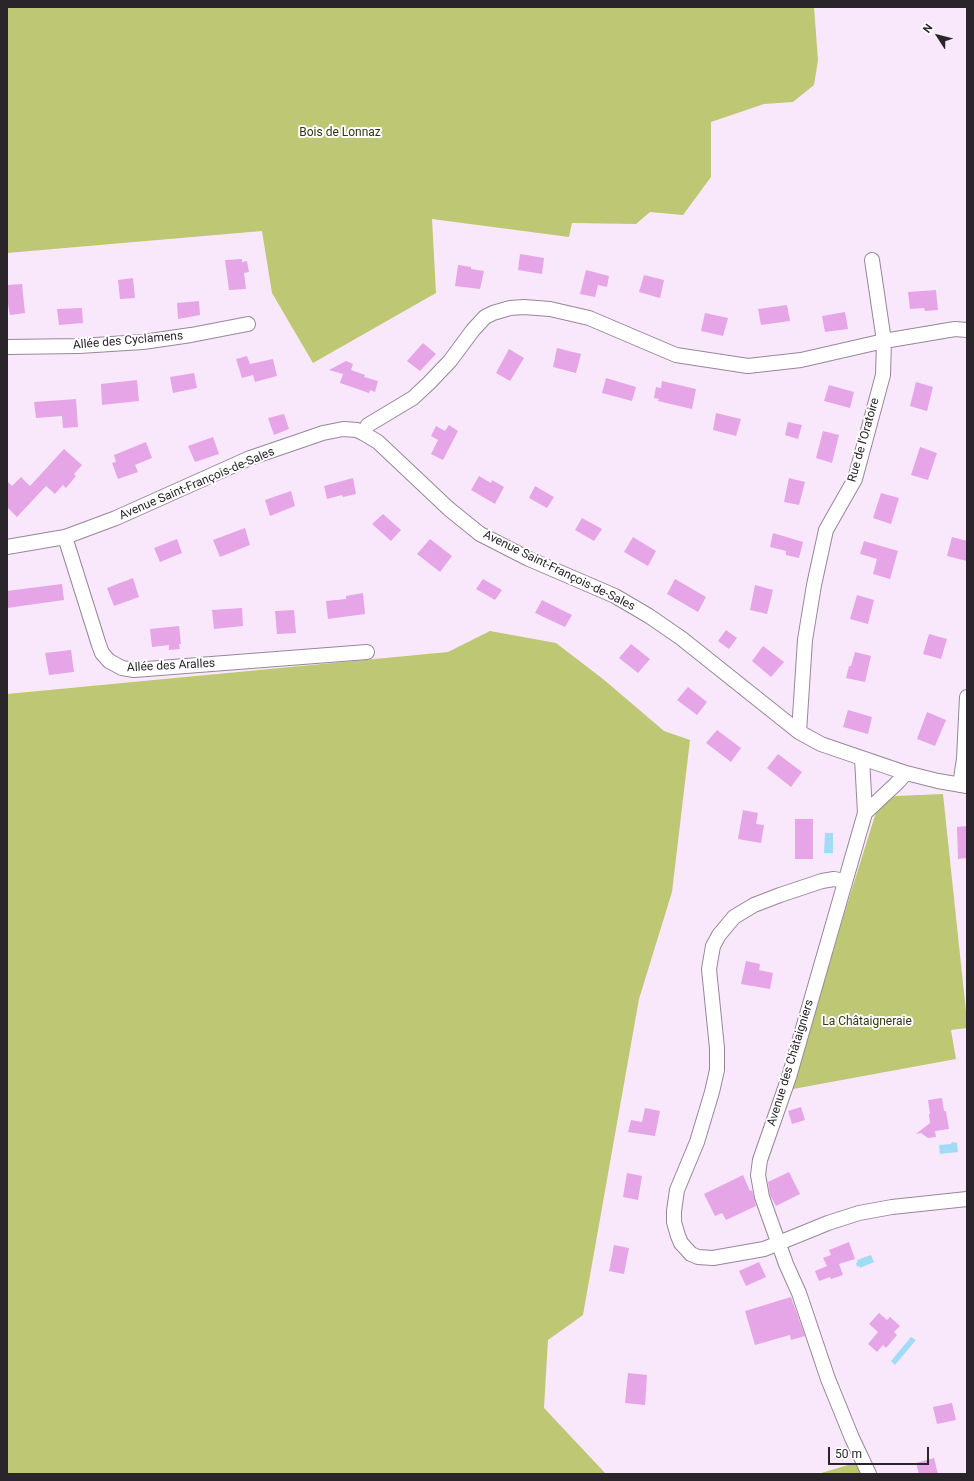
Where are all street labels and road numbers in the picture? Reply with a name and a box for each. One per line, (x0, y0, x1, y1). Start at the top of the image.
street label: Allée des Cyclamens (72, 329, 184, 353)
street label: Rue de l'Oratoire (845, 396, 883, 484)
street label: Avenue Saint-François-de-Sales (117, 445, 277, 523)
street label: Avenue Saint-François-de-Sales (481, 528, 637, 614)
street label: Allée des Aralles (127, 657, 215, 675)
street label: Avenue des Châtaigniers (765, 998, 817, 1128)

